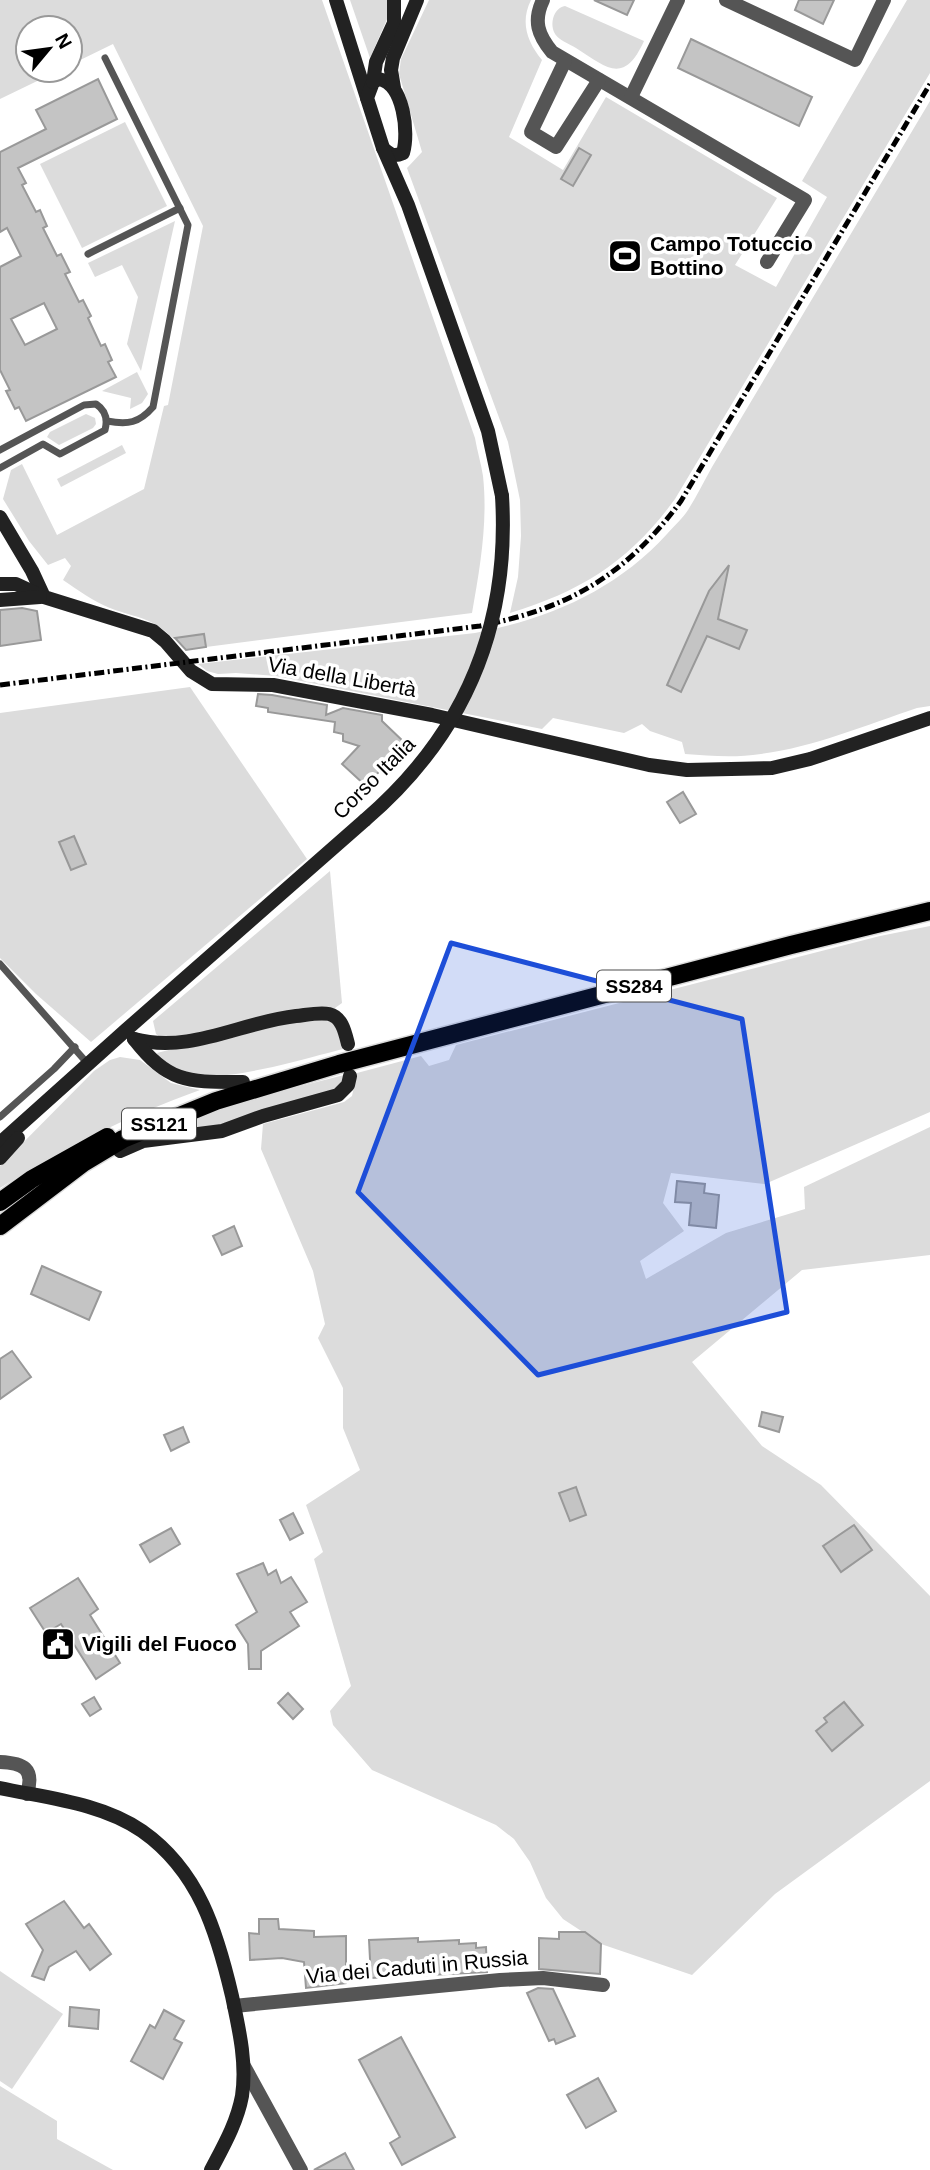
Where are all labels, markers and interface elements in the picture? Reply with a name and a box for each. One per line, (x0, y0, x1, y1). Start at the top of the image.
north arrow (14, 14, 84, 84)
text: N (51, 30, 76, 52)
place label: Campo Totuccio Bottino (650, 232, 813, 279)
sports icon: Campo Totuccio Bottino (606, 237, 644, 275)
street label: Via della Libertà (266, 652, 418, 701)
street label: Corso Italia (328, 732, 420, 823)
road number: SS284 (597, 970, 671, 1002)
road number: SS121 (122, 1108, 196, 1140)
public building icon: Vigili del Fuoco (39, 1625, 77, 1663)
place label: Vigili del Fuoco (82, 1632, 237, 1655)
street label: Via dei Caduti in Russia (305, 1945, 529, 1988)

